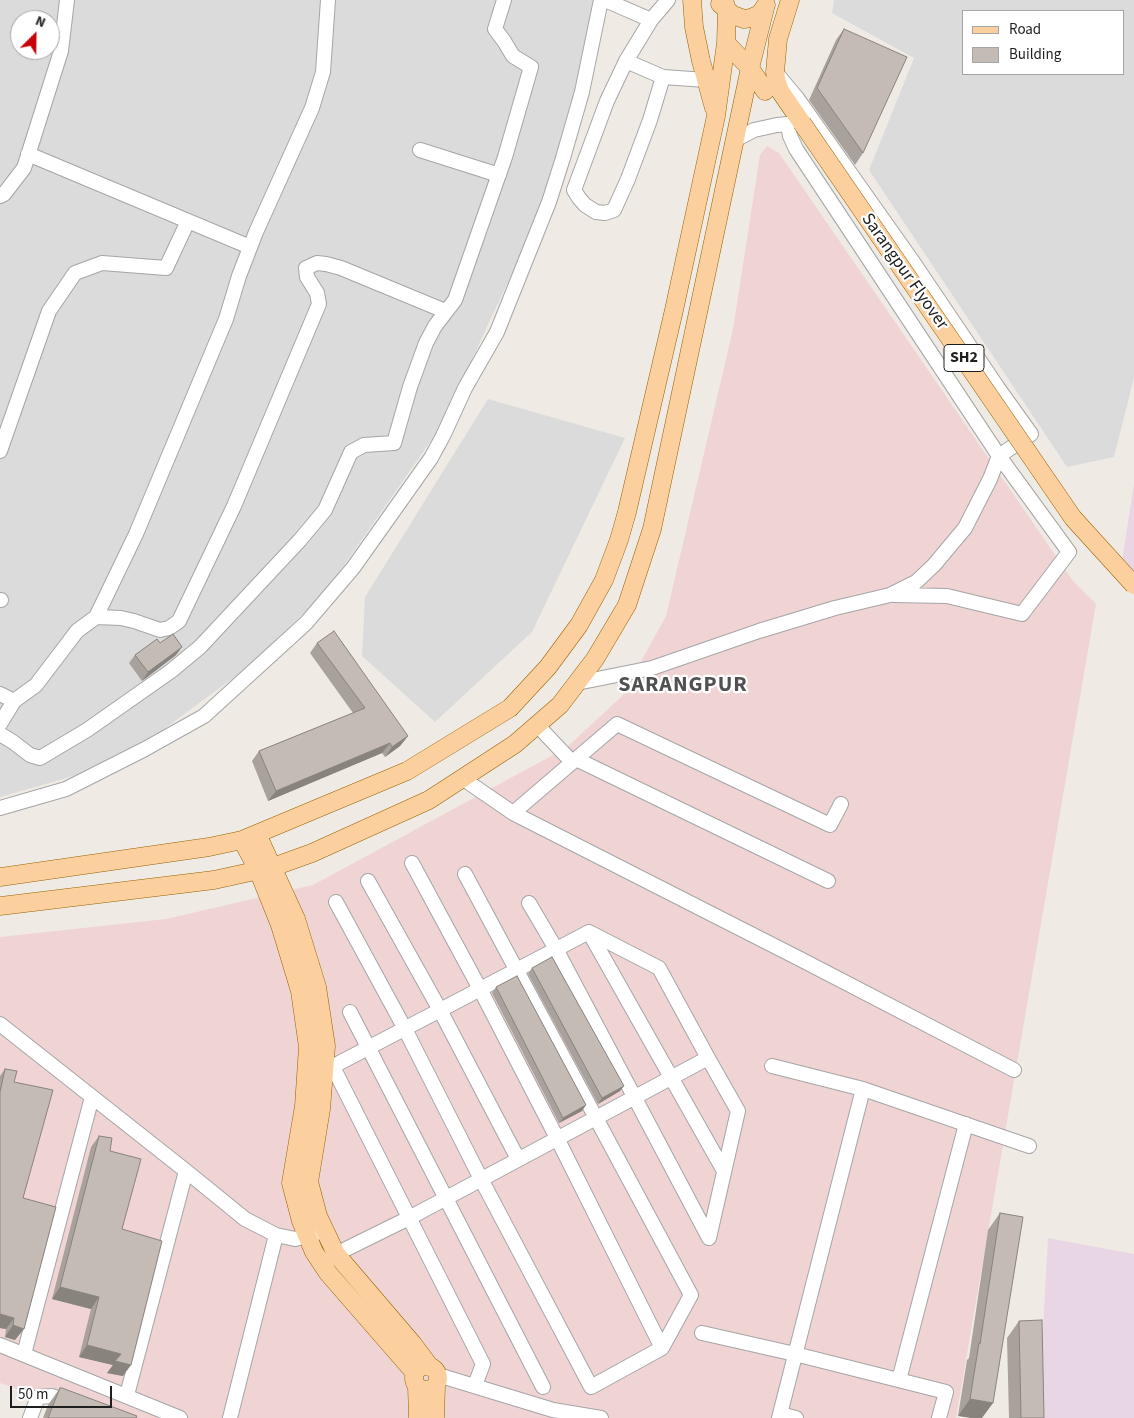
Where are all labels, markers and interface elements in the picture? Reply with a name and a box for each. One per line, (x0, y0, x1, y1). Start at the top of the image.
north arrow (10, 10, 60, 60)
legend (962, 10, 1124, 75)
text: N (32, 11, 49, 33)
text: Road (1009, 19, 1041, 40)
text: Building (1009, 44, 1061, 65)
street label: Sarangpur Flyover (856, 210, 952, 334)
road number: SH2 (944, 344, 984, 372)
district label: SARANGPUR (617, 673, 749, 699)
scale bar (12, 1376, 115, 1408)
text: 50 m (18, 1384, 48, 1405)

